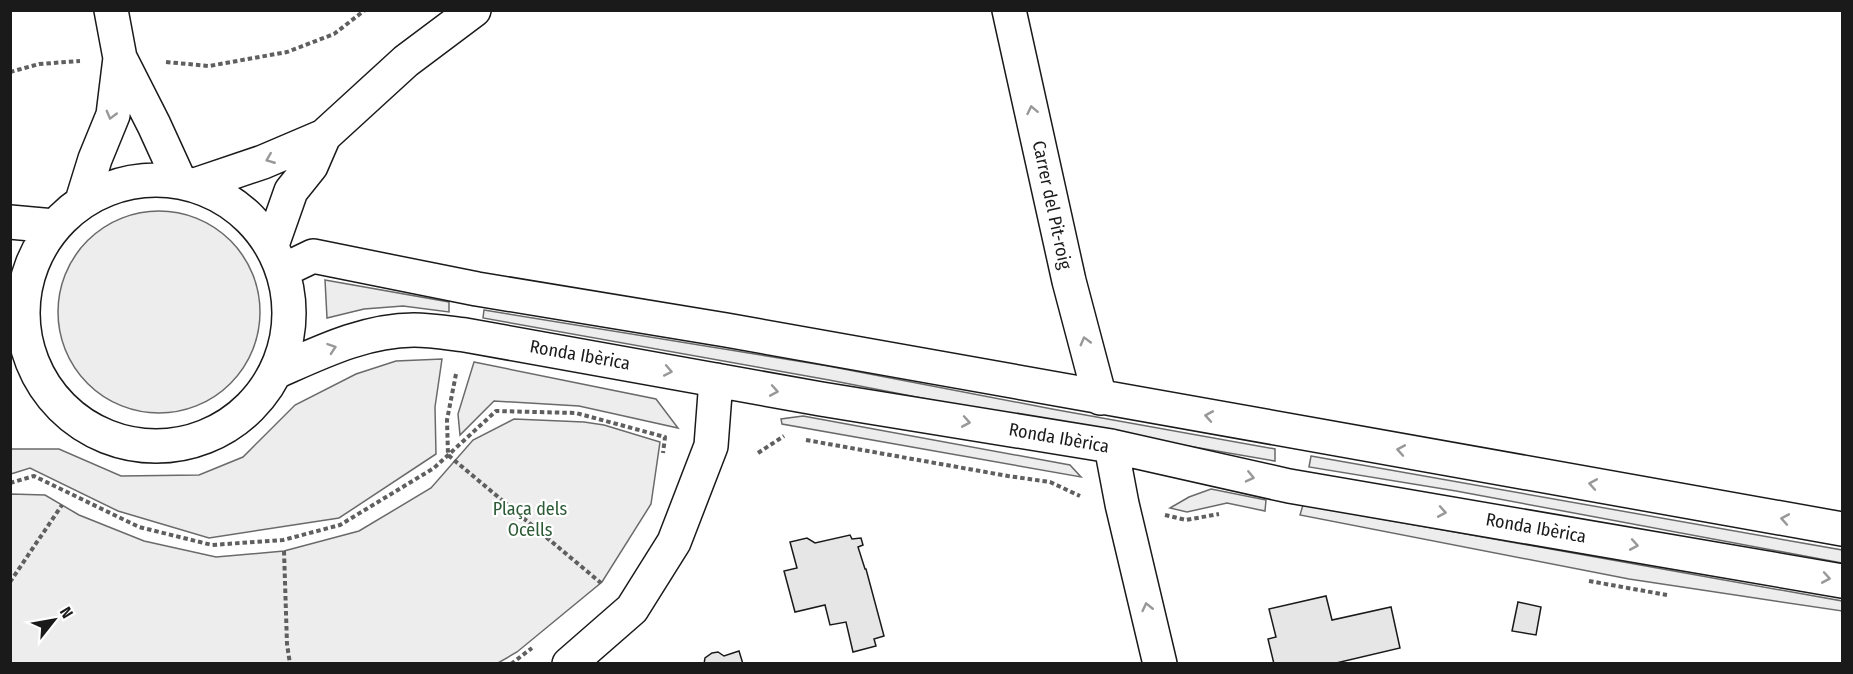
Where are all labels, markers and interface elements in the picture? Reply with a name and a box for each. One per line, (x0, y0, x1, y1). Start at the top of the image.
one-way arrow (1026, 106, 1039, 116)
one-way arrow (106, 110, 119, 120)
street label: Carrer del Pit-roig (1028, 139, 1076, 272)
one-way arrow (265, 152, 276, 164)
street label: Ronda Ibèrica (528, 335, 632, 375)
one-way arrow (1079, 336, 1092, 346)
one-way arrow (326, 343, 337, 355)
one-way arrow (663, 364, 673, 377)
one-way arrow (769, 384, 779, 397)
one-way arrow (1204, 411, 1214, 423)
one-way arrow (961, 415, 971, 428)
street label: Ronda Ibèrica (1007, 418, 1111, 458)
one-way arrow (1396, 444, 1406, 457)
one-way arrow (1244, 470, 1254, 483)
one-way arrow (1588, 479, 1598, 491)
park label: Plaça dels Ocells (493, 498, 567, 541)
one-way arrow (1436, 505, 1446, 518)
street label: Ronda Ibèrica (1484, 508, 1588, 548)
one-way arrow (1780, 513, 1790, 526)
one-way arrow (1629, 538, 1638, 550)
one-way arrow (1821, 571, 1831, 584)
north arrow (24, 590, 84, 650)
one-way arrow (1141, 602, 1154, 612)
text: N (56, 604, 77, 622)

